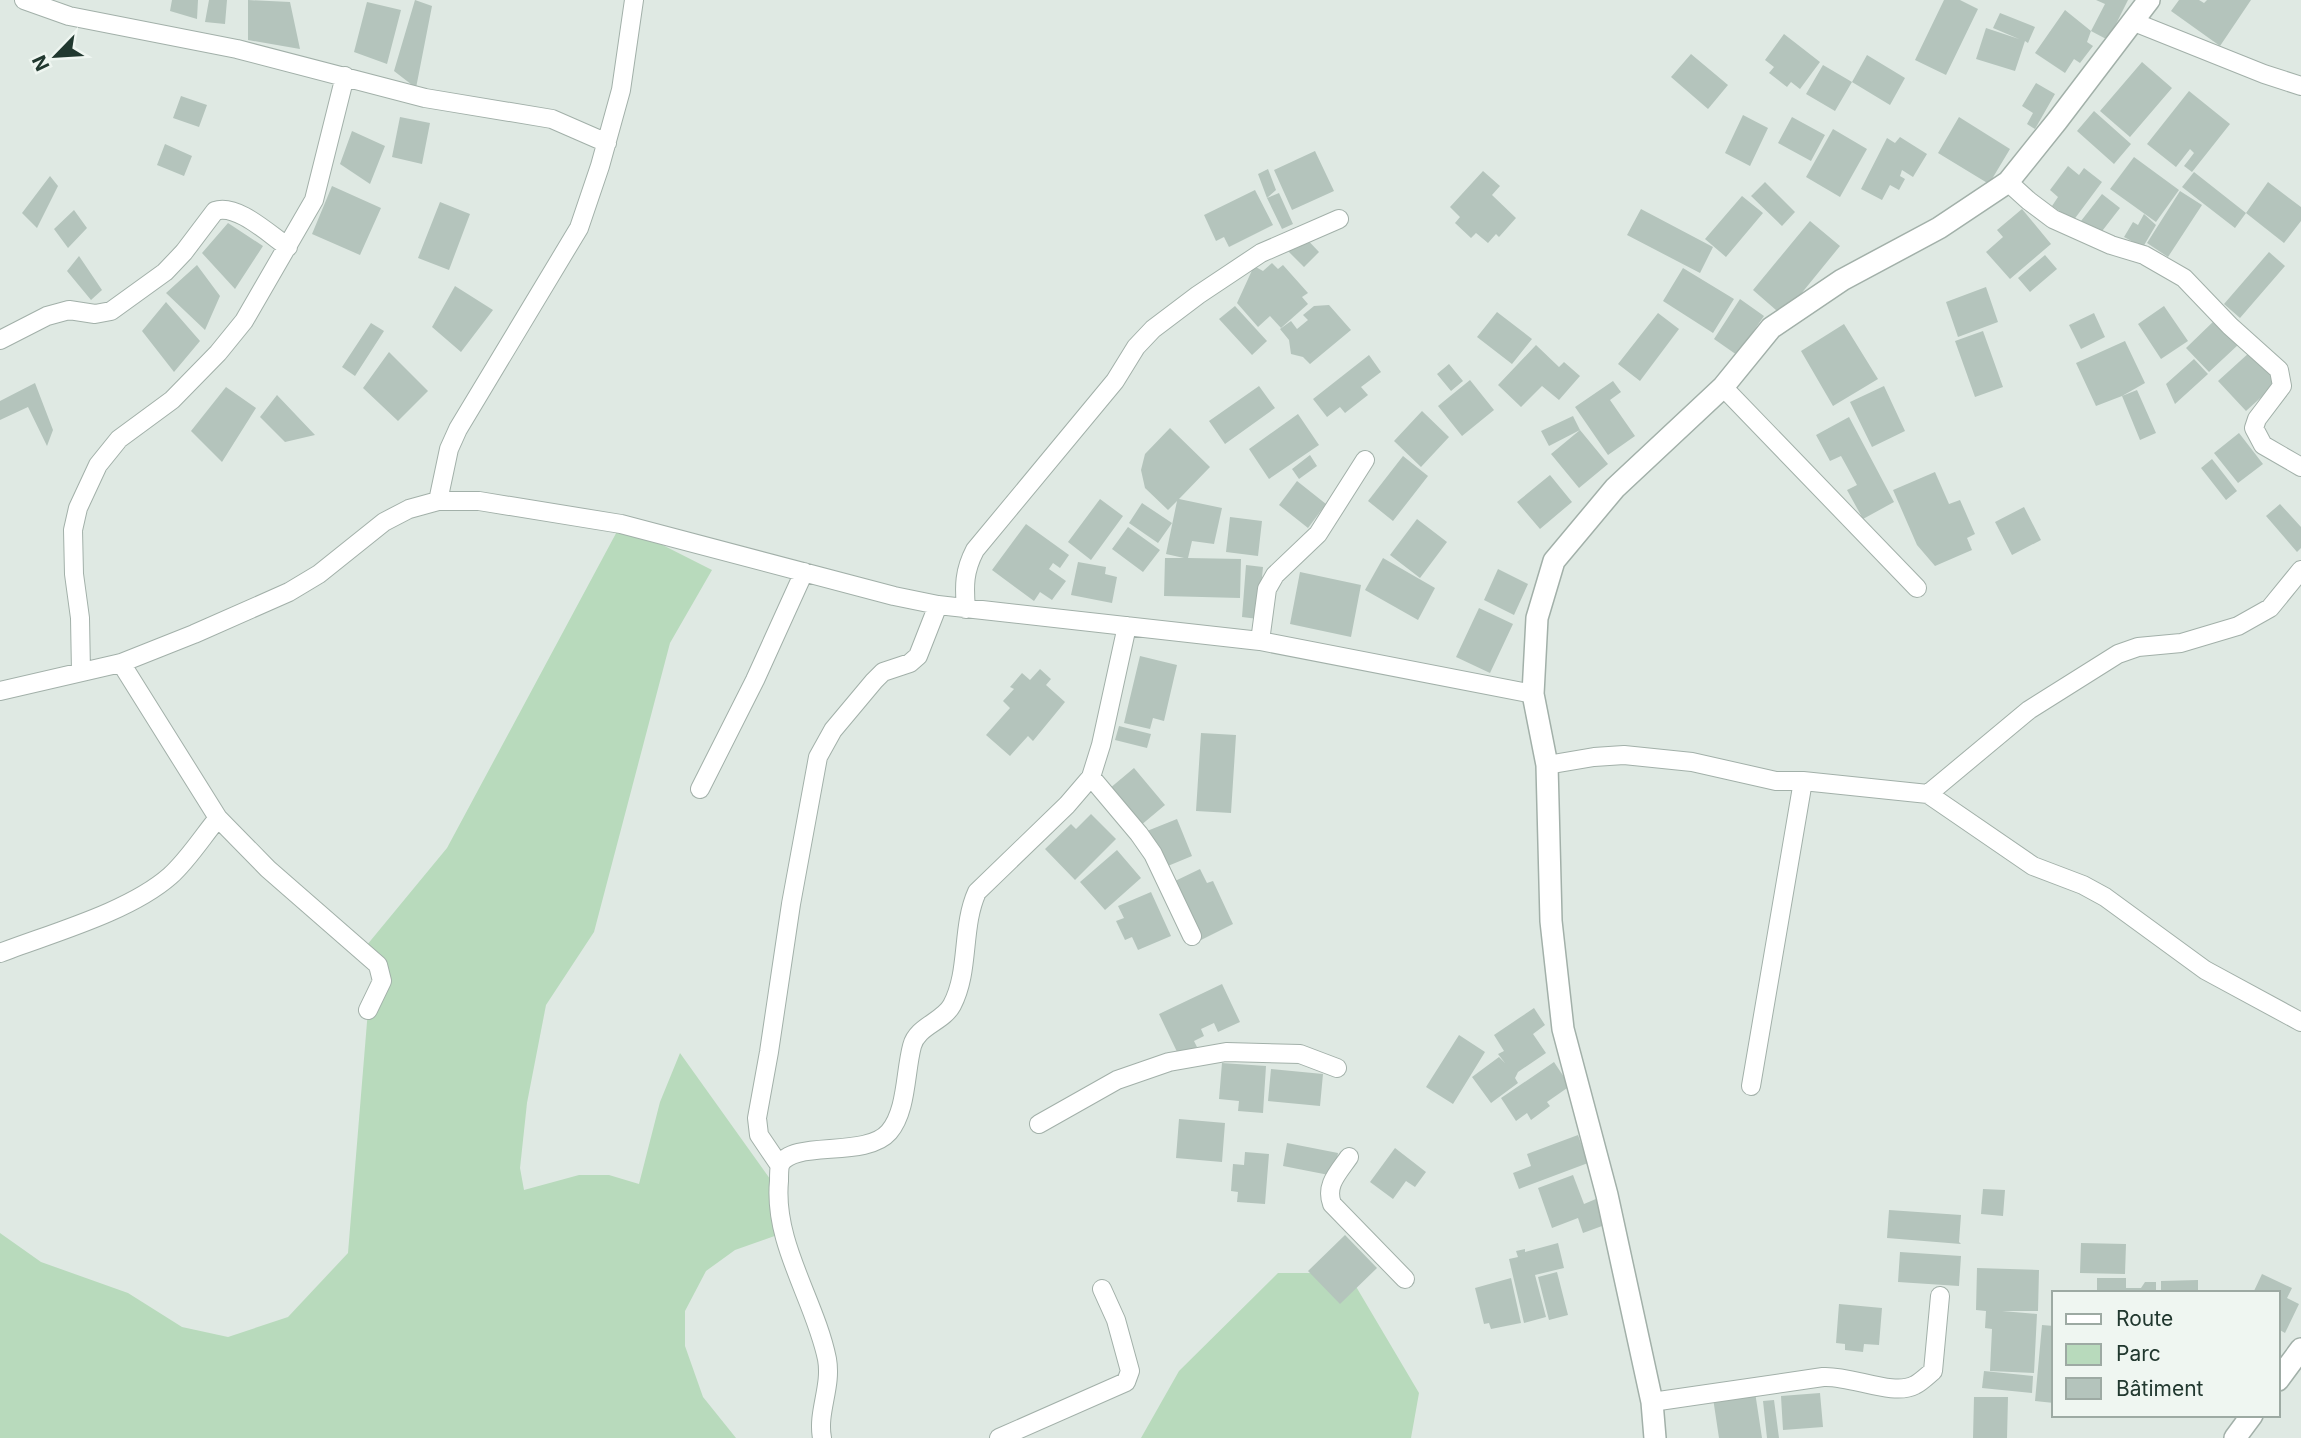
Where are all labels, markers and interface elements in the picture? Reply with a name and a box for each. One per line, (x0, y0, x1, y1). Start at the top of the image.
north arrow (21, 21, 91, 91)
text: N (28, 52, 55, 74)
legend (2052, 1291, 2280, 1417)
text: Route (2116, 1306, 2173, 1331)
text: Parc (2116, 1341, 2161, 1366)
text: Bâtiment (2116, 1376, 2204, 1401)

